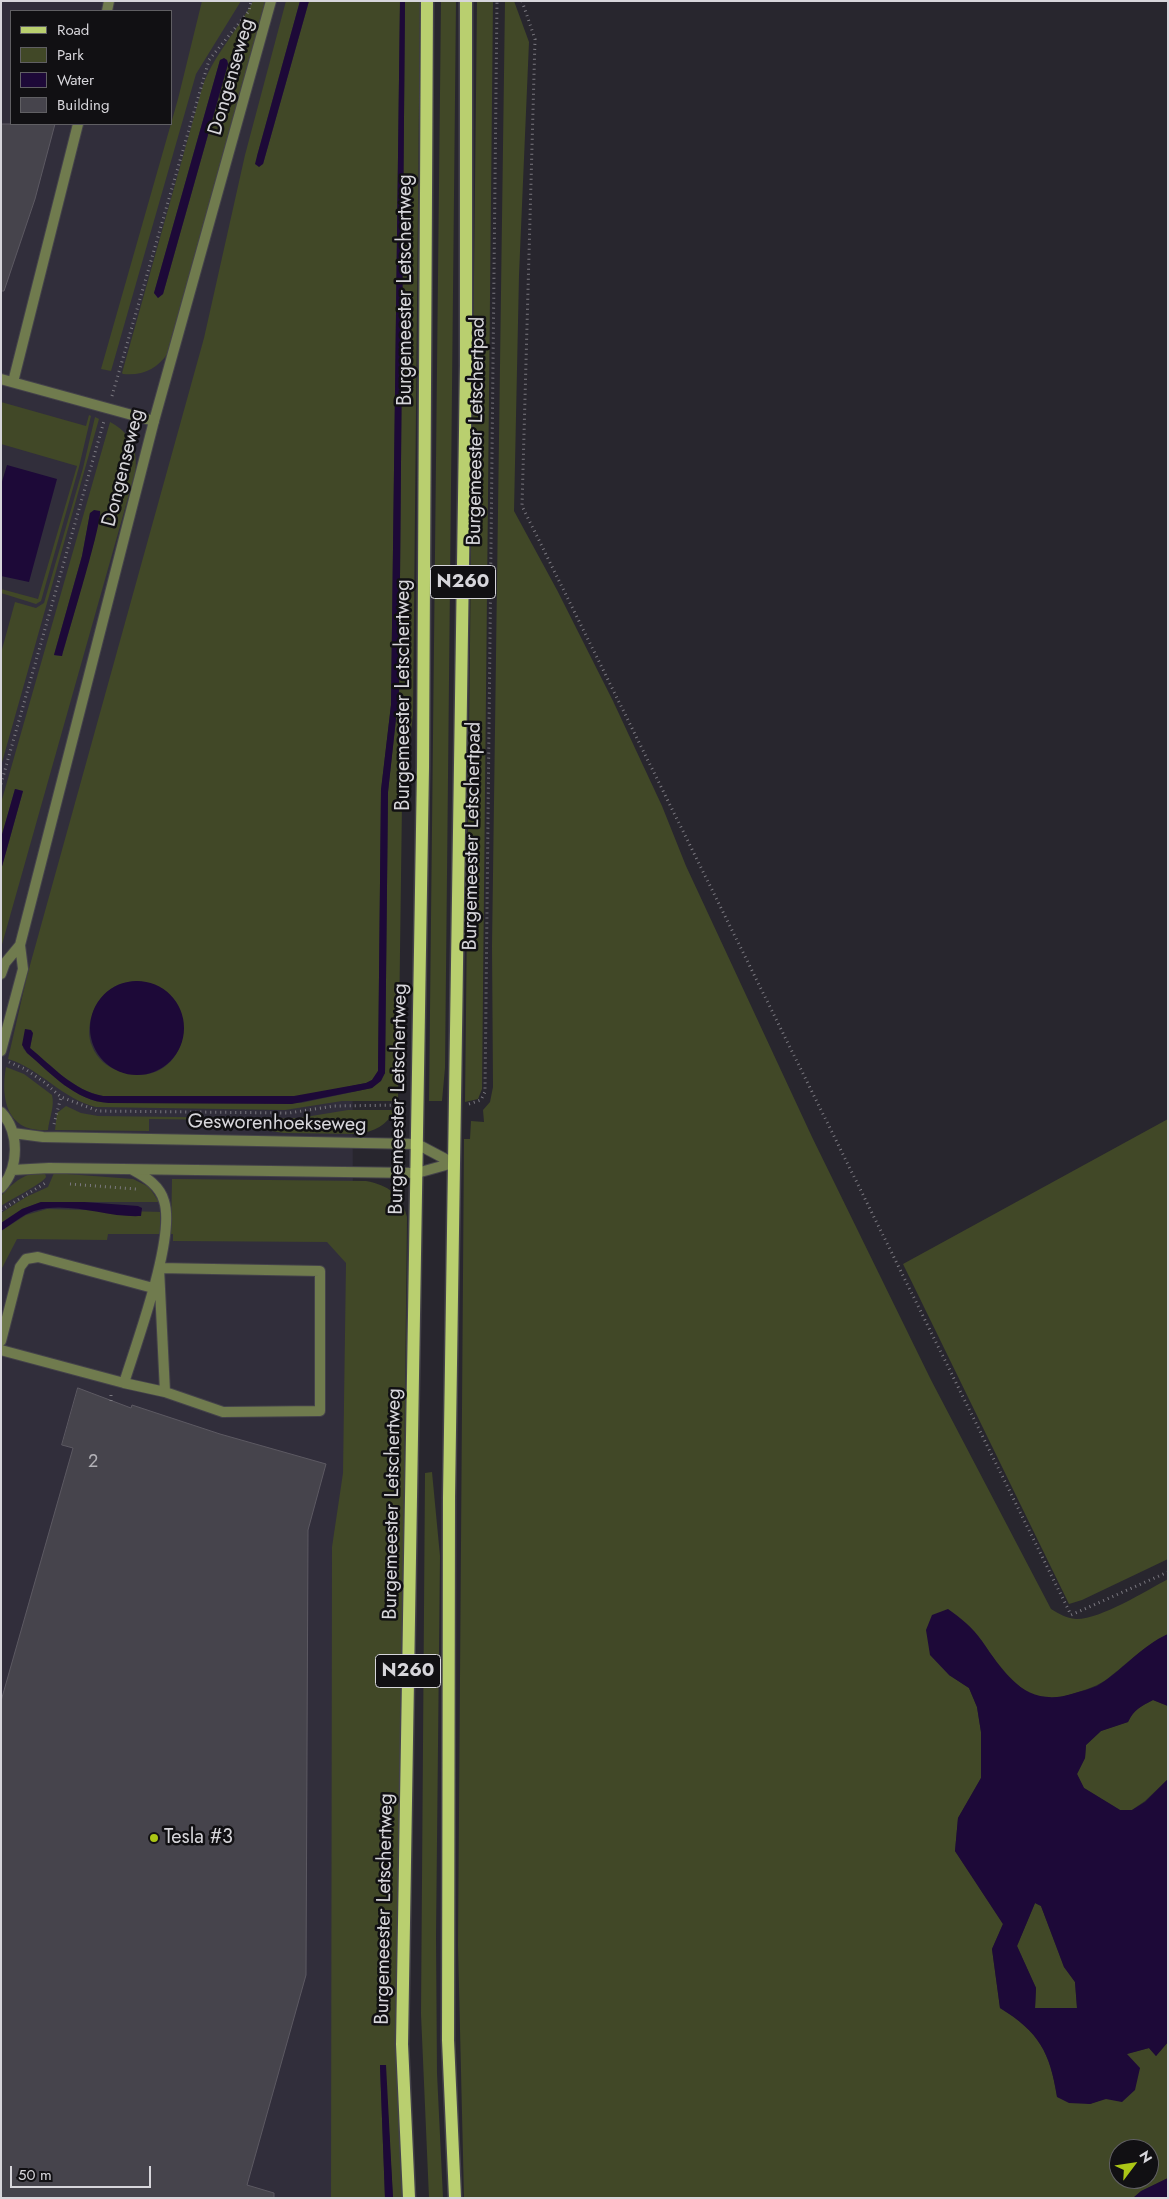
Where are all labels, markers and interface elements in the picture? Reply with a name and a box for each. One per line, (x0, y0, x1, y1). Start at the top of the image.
legend (10, 10, 172, 125)
street label: Dongenseweg (204, 16, 260, 138)
text: Road (57, 19, 89, 41)
text: Park (57, 44, 84, 66)
text: Water (57, 69, 94, 91)
text: Building (57, 94, 109, 116)
street label: Burgemeester Letschertweg (394, 174, 418, 406)
street label: Burgemeester Letschertpad (463, 316, 491, 546)
street label: Dongenseweg (98, 407, 150, 529)
road number: N260 (430, 566, 496, 598)
street label: Burgemeester Letschertweg (392, 579, 416, 811)
street label: Burgemeester Letschertpad (459, 721, 487, 951)
street label: Burgemeester Letschertweg (385, 983, 413, 1215)
street label: Gesworenhoekseweg (187, 1110, 367, 1138)
street label: Burgemeester Letschertweg (379, 1388, 407, 1620)
house number: 2 (88, 1452, 98, 1474)
road number: N260 (376, 1654, 440, 1688)
street label: Burgemeester Letschertweg (371, 1793, 399, 2025)
place label: Tesla #3 (164, 1826, 233, 1850)
marker: Tesla #3 (148, 1832, 160, 1844)
north arrow (1109, 2139, 1159, 2189)
text: N (1135, 2147, 1157, 2167)
scale bar (12, 2156, 154, 2188)
text: 50 m (18, 2164, 52, 2186)

